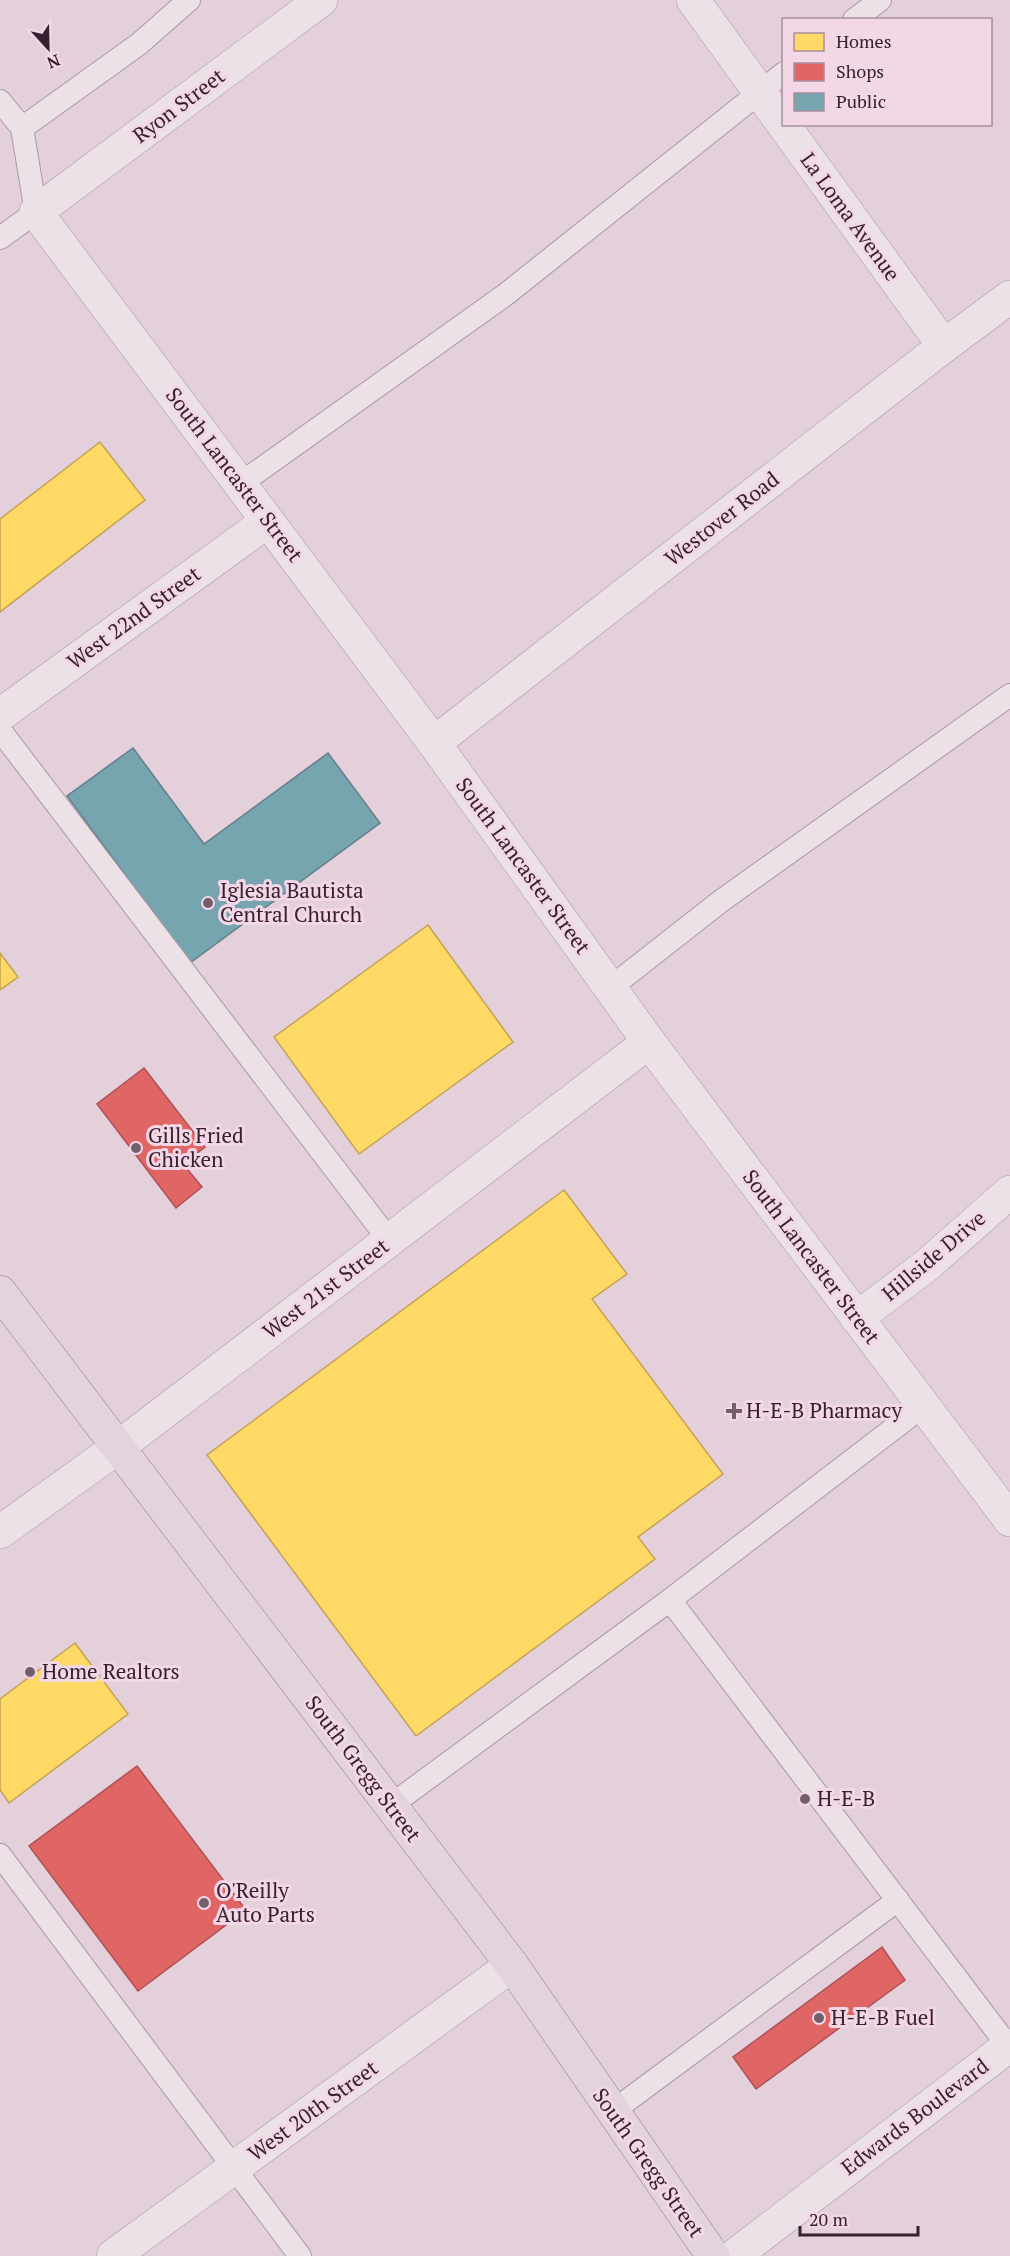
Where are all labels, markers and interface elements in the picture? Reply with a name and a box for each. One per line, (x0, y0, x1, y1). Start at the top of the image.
north arrow (18, 18, 78, 78)
legend (782, 18, 992, 126)
text: Homes (836, 29, 891, 53)
text: N (44, 49, 63, 74)
text: Shops (836, 59, 884, 83)
street label: Ryon Street (127, 61, 230, 149)
text: Public (836, 89, 886, 113)
street label: La Loma Avenue (795, 146, 907, 286)
street label: South Lancaster Street (160, 381, 310, 568)
street label: Westover Road (658, 465, 785, 572)
street label: West 22nd Street (61, 559, 206, 675)
street label: South Lancaster Street (450, 772, 597, 959)
place label: Iglesia Bautista Central Church (220, 876, 364, 928)
marker: Iglesia Bautista Central Church (201, 896, 215, 910)
place label: Gills Fried Chicken (148, 1121, 244, 1173)
marker: Gills Fried Chicken (129, 1141, 143, 1155)
street label: South Lancaster Street (737, 1163, 887, 1350)
street label: Hillside Drive (876, 1204, 991, 1307)
street label: West 21st Street (257, 1231, 394, 1345)
place label: H-E-B Pharmacy (746, 1396, 902, 1424)
marker: H-E-B Pharmacy (727, 1404, 741, 1418)
place label: Home Realtors (42, 1657, 180, 1685)
marker: Home Realtors (23, 1665, 37, 1679)
street label: South Gregg Street (300, 1690, 428, 1847)
place label: H-E-B (817, 1784, 875, 1812)
marker: H-E-B (798, 1792, 812, 1806)
place label: O'Reilly Auto Parts (216, 1876, 315, 1928)
marker: O'Reilly Auto Parts (197, 1896, 211, 1910)
place label: H-E-B Fuel (831, 2003, 935, 2031)
marker: H-E-B Fuel (812, 2011, 826, 2025)
street label: Edwards Boulevard (835, 2051, 994, 2181)
street label: West 20th Street (242, 2053, 383, 2167)
street label: South Gregg Street (587, 2082, 711, 2243)
scale bar (800, 2199, 918, 2237)
text: 20 m (809, 2207, 849, 2231)

